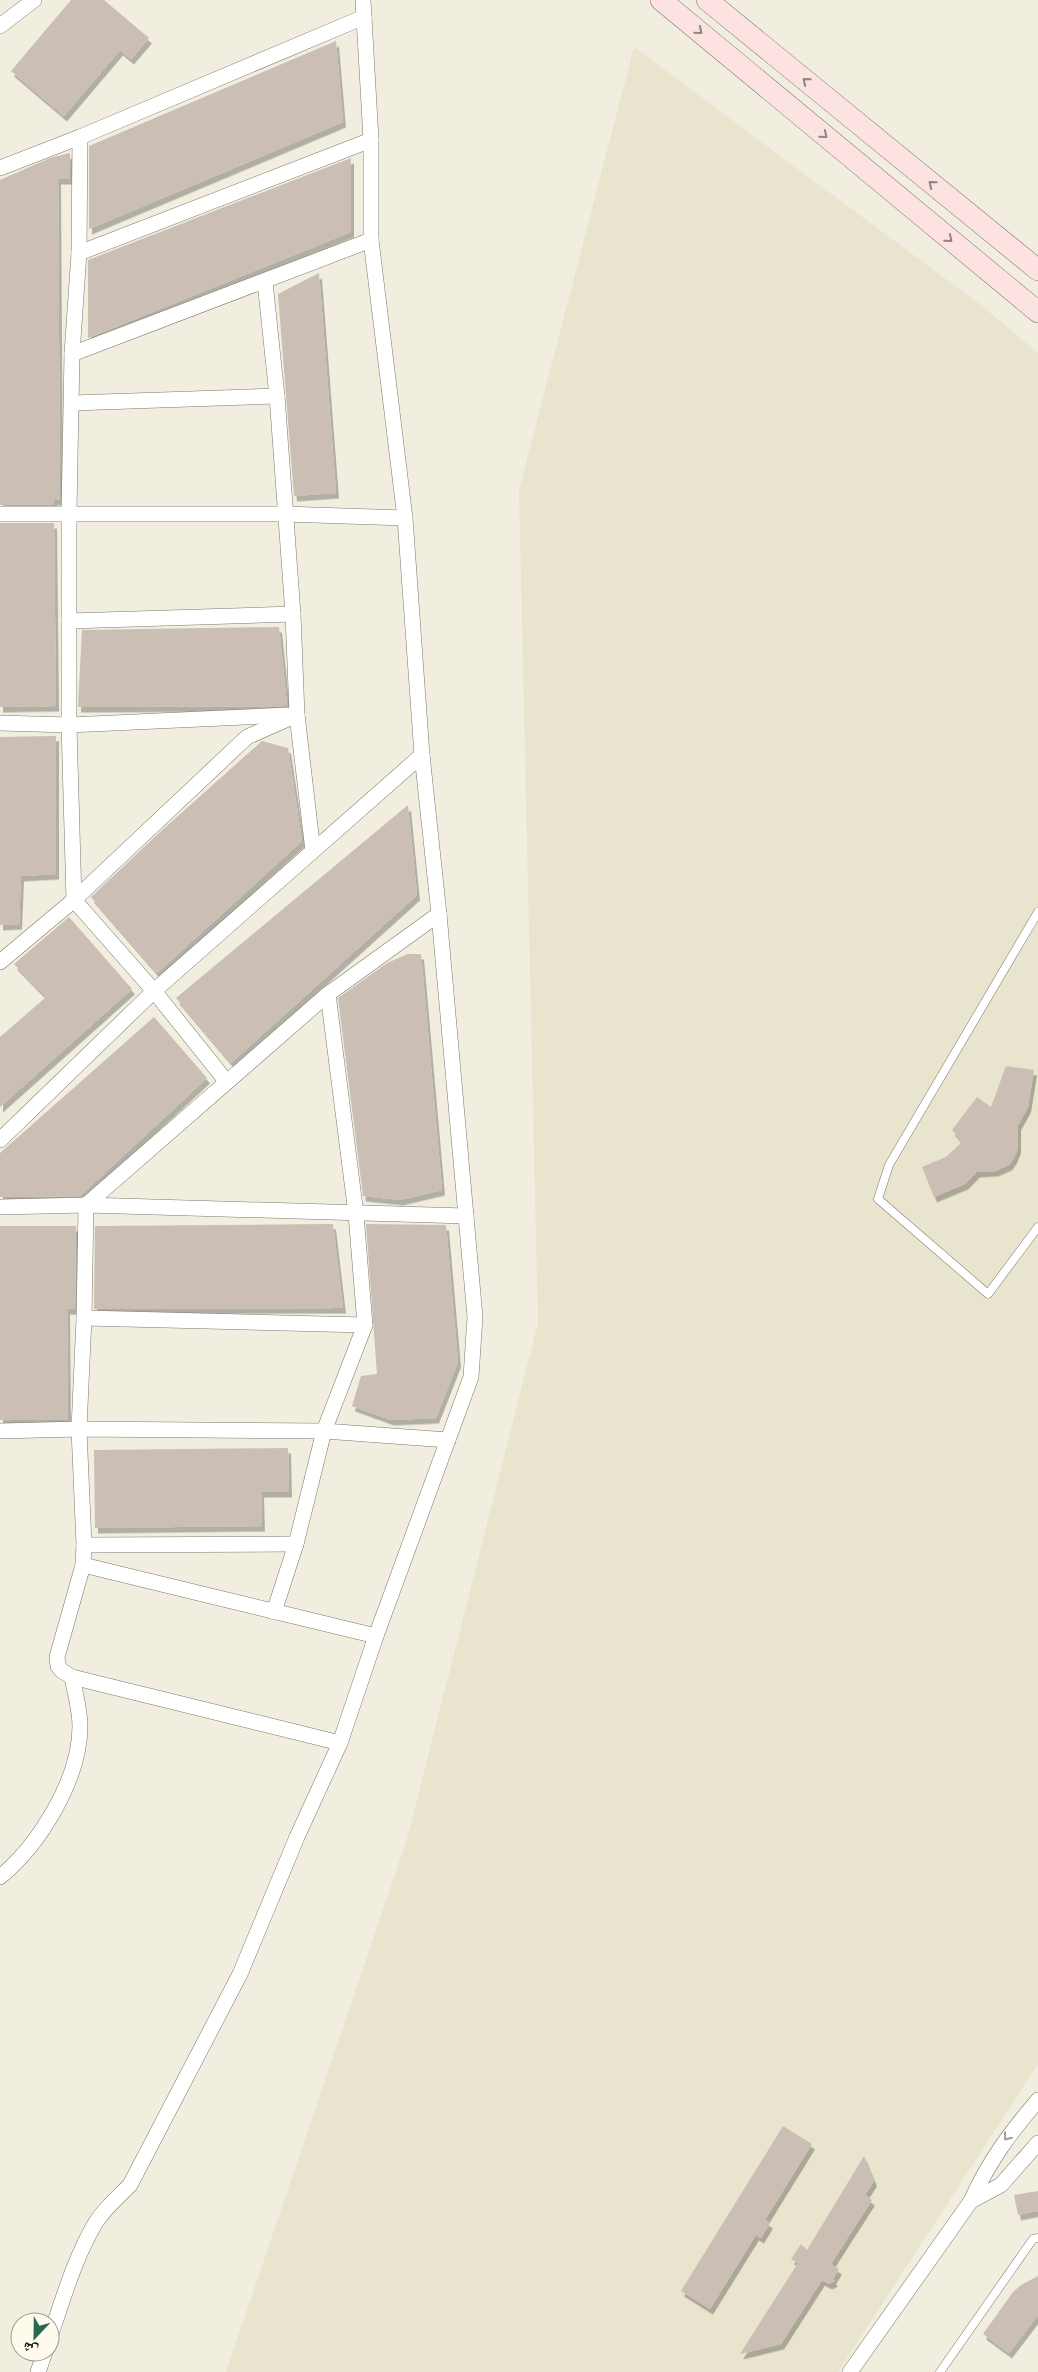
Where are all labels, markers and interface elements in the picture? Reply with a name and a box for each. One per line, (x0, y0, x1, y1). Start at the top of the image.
one-way arrow (693, 26, 702, 34)
one-way arrow (803, 78, 812, 87)
one-way arrow (818, 129, 827, 137)
one-way arrow (929, 180, 938, 189)
one-way arrow (943, 233, 952, 241)
one-way arrow (1004, 2131, 1013, 2141)
north arrow (10, 2312, 60, 2362)
text: ش (20, 2338, 40, 2360)

